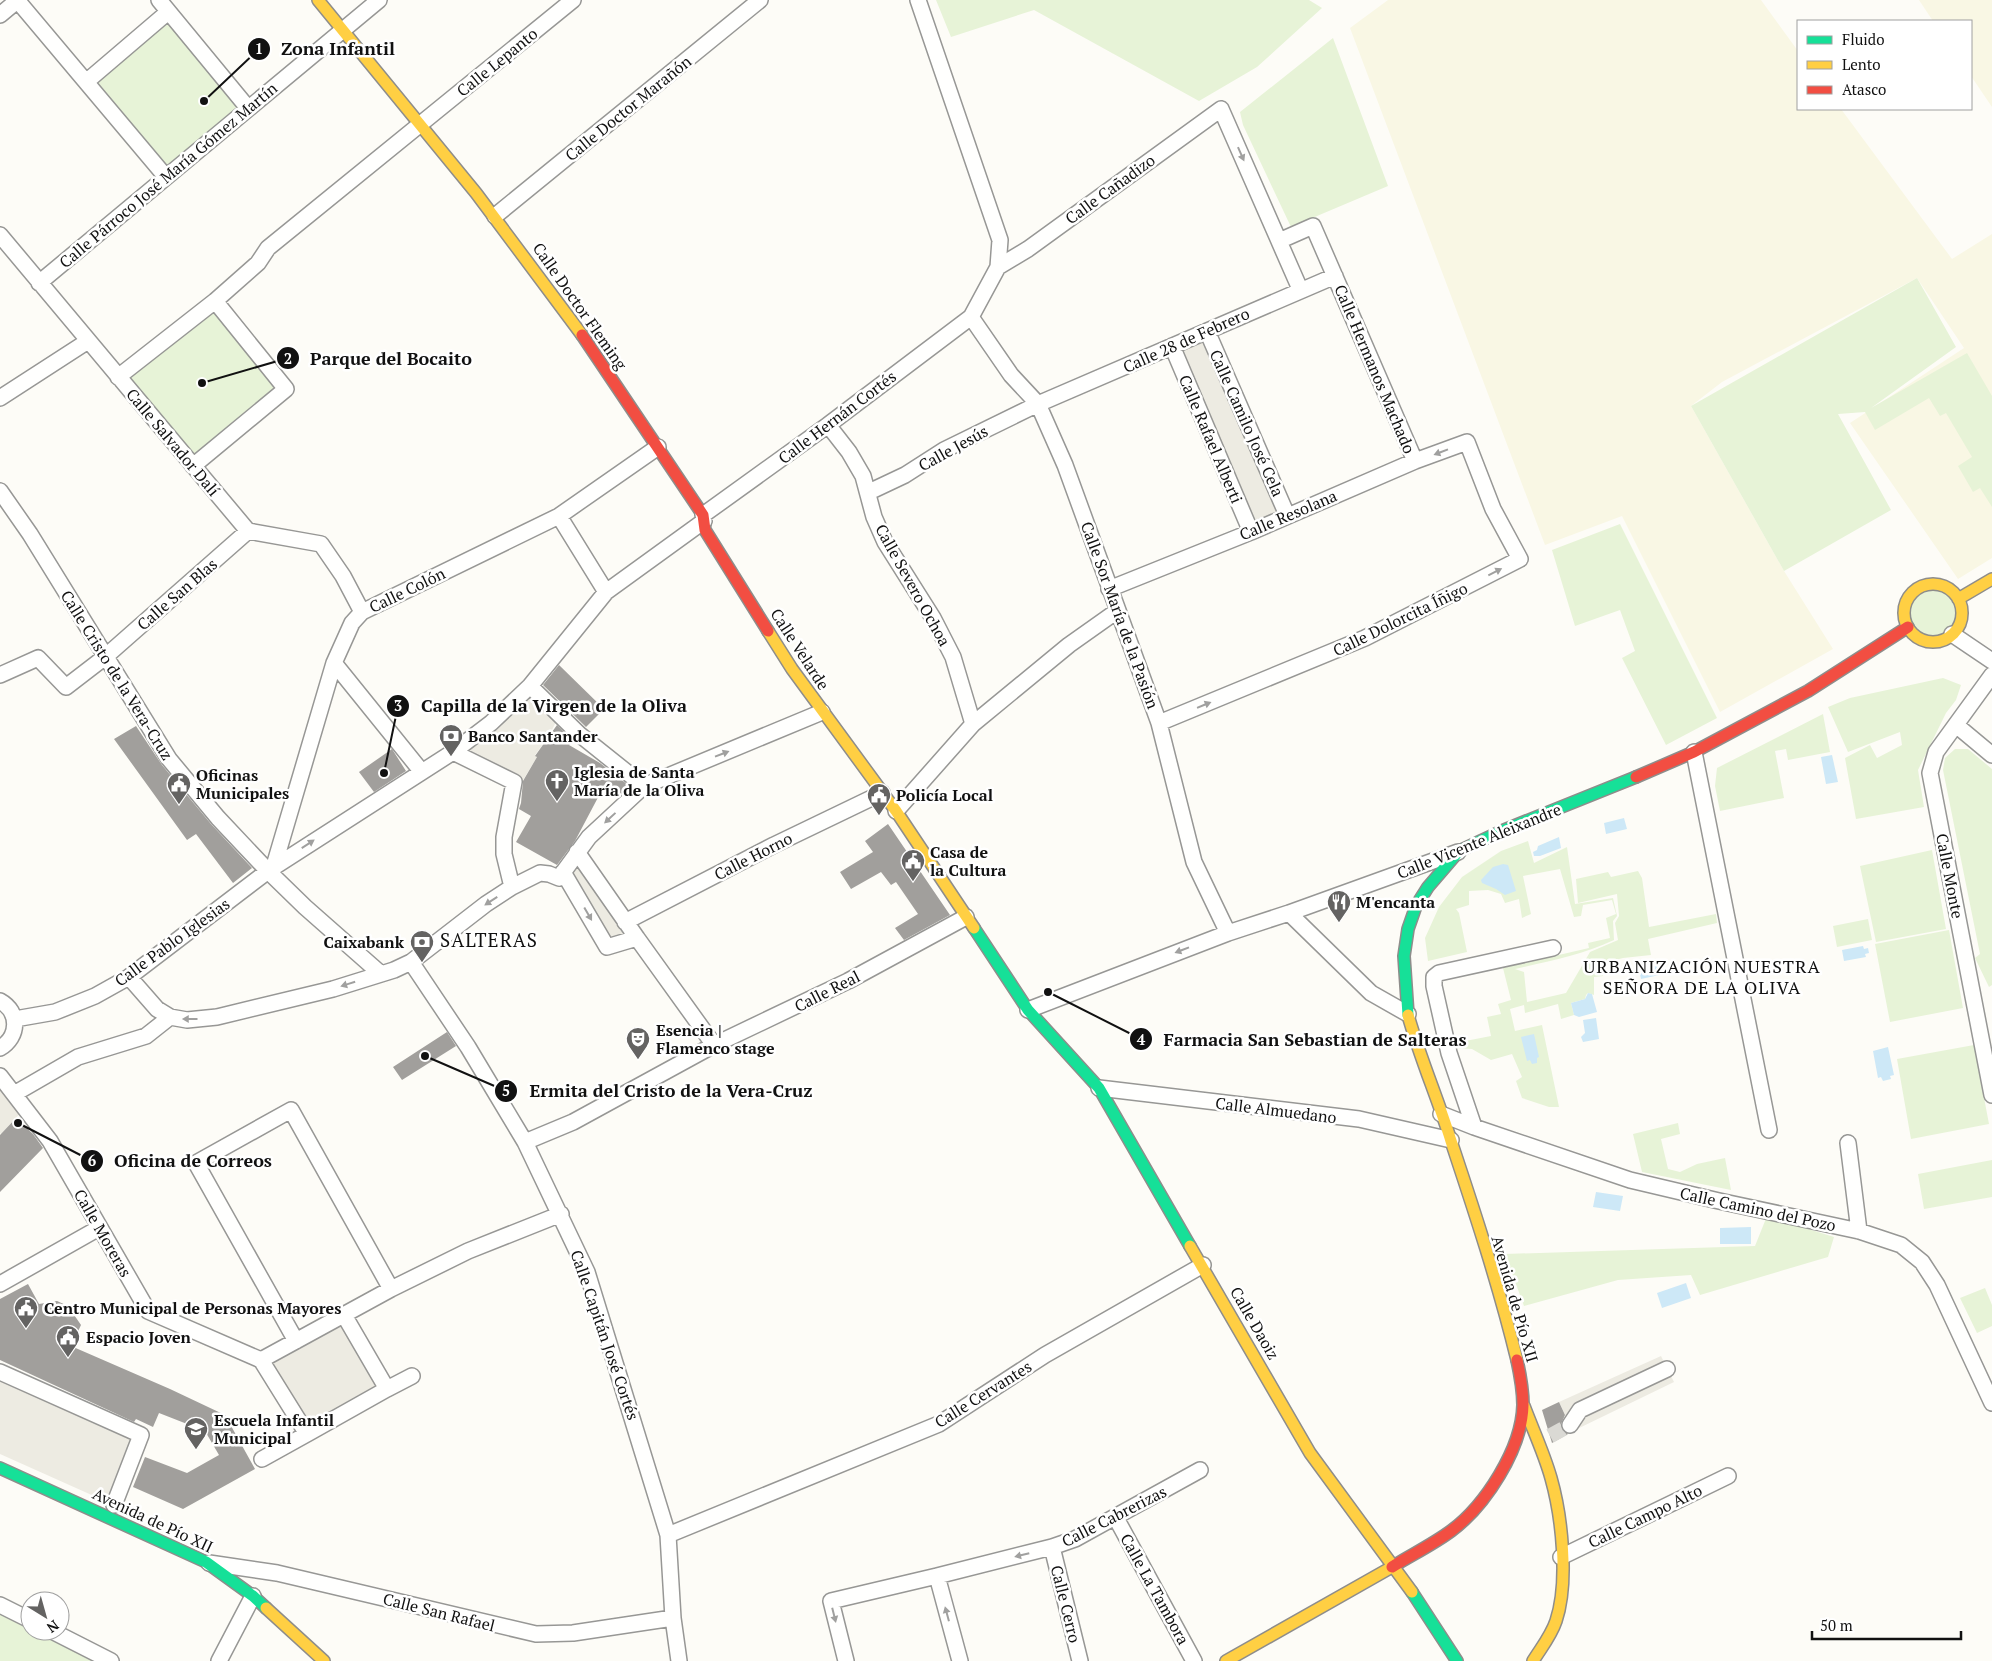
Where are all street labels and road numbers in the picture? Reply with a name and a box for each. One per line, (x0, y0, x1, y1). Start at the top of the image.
street label: Calle Lepanto (452, 22, 542, 101)
street label: Calle Doctor Marañón (560, 50, 696, 166)
street label: Calle Párroco José María Gómez Martín (54, 77, 282, 273)
street label: Calle Cañadizo (1061, 149, 1159, 229)
street label: Calle Doctor Fleming (528, 238, 633, 374)
street label: Calle Hermanos Machado (1329, 281, 1421, 457)
street label: Calle 28 de Febrero (1119, 302, 1253, 378)
street label: Calle Camilo José Cela (1205, 346, 1289, 500)
street label: Calle Hernán Cortés (773, 365, 901, 469)
street label: Calle Rafael Alberti (1174, 371, 1248, 507)
street label: Calle Salvador Dalí (121, 383, 225, 501)
street label: Calle Jesús (914, 420, 992, 476)
street label: Calle Resolana (1236, 485, 1340, 545)
street label: Calle Sor María de la Pasión (1076, 518, 1164, 712)
street label: Calle Severo Ochoa (870, 520, 956, 650)
street label: Calle San Blas (132, 553, 222, 635)
street label: Calle Colón (365, 562, 449, 618)
street label: Calle Dolorcita Íñigo (1329, 577, 1471, 661)
street label: Calle Cristo de la Vera-Cruz (56, 586, 178, 764)
street label: Calle Velarde (765, 604, 835, 694)
street label: Calle Vicente Aleixandre (1394, 798, 1564, 884)
street label: Calle Horno (710, 827, 796, 885)
street label: Calle Monte (1931, 832, 1969, 920)
street label: Calle Pablo Iglesias (110, 893, 234, 991)
street label: Calle Real (790, 965, 864, 1017)
street label: Calle Almuedano (1214, 1092, 1338, 1128)
street label: Calle Camino del Pozo (1678, 1182, 1838, 1236)
street label: Calle Moreras (69, 1185, 137, 1281)
street label: Avenida de Pío XII (1486, 1233, 1544, 1365)
street label: Calle Capitán José Cortés (566, 1247, 644, 1423)
street label: Calle Daoiz (1225, 1282, 1285, 1364)
street label: Calle Cervantes (930, 1355, 1036, 1433)
street label: Calle Campo Alto (1584, 1479, 1706, 1553)
street label: Calle Cabrerizas (1058, 1480, 1170, 1552)
street label: Avenida de Pío XII (89, 1482, 217, 1558)
street label: Calle La Tambora (1115, 1530, 1195, 1648)
street label: Calle Cerro (1046, 1563, 1086, 1645)
street label: Calle San Rafael (381, 1587, 497, 1637)

